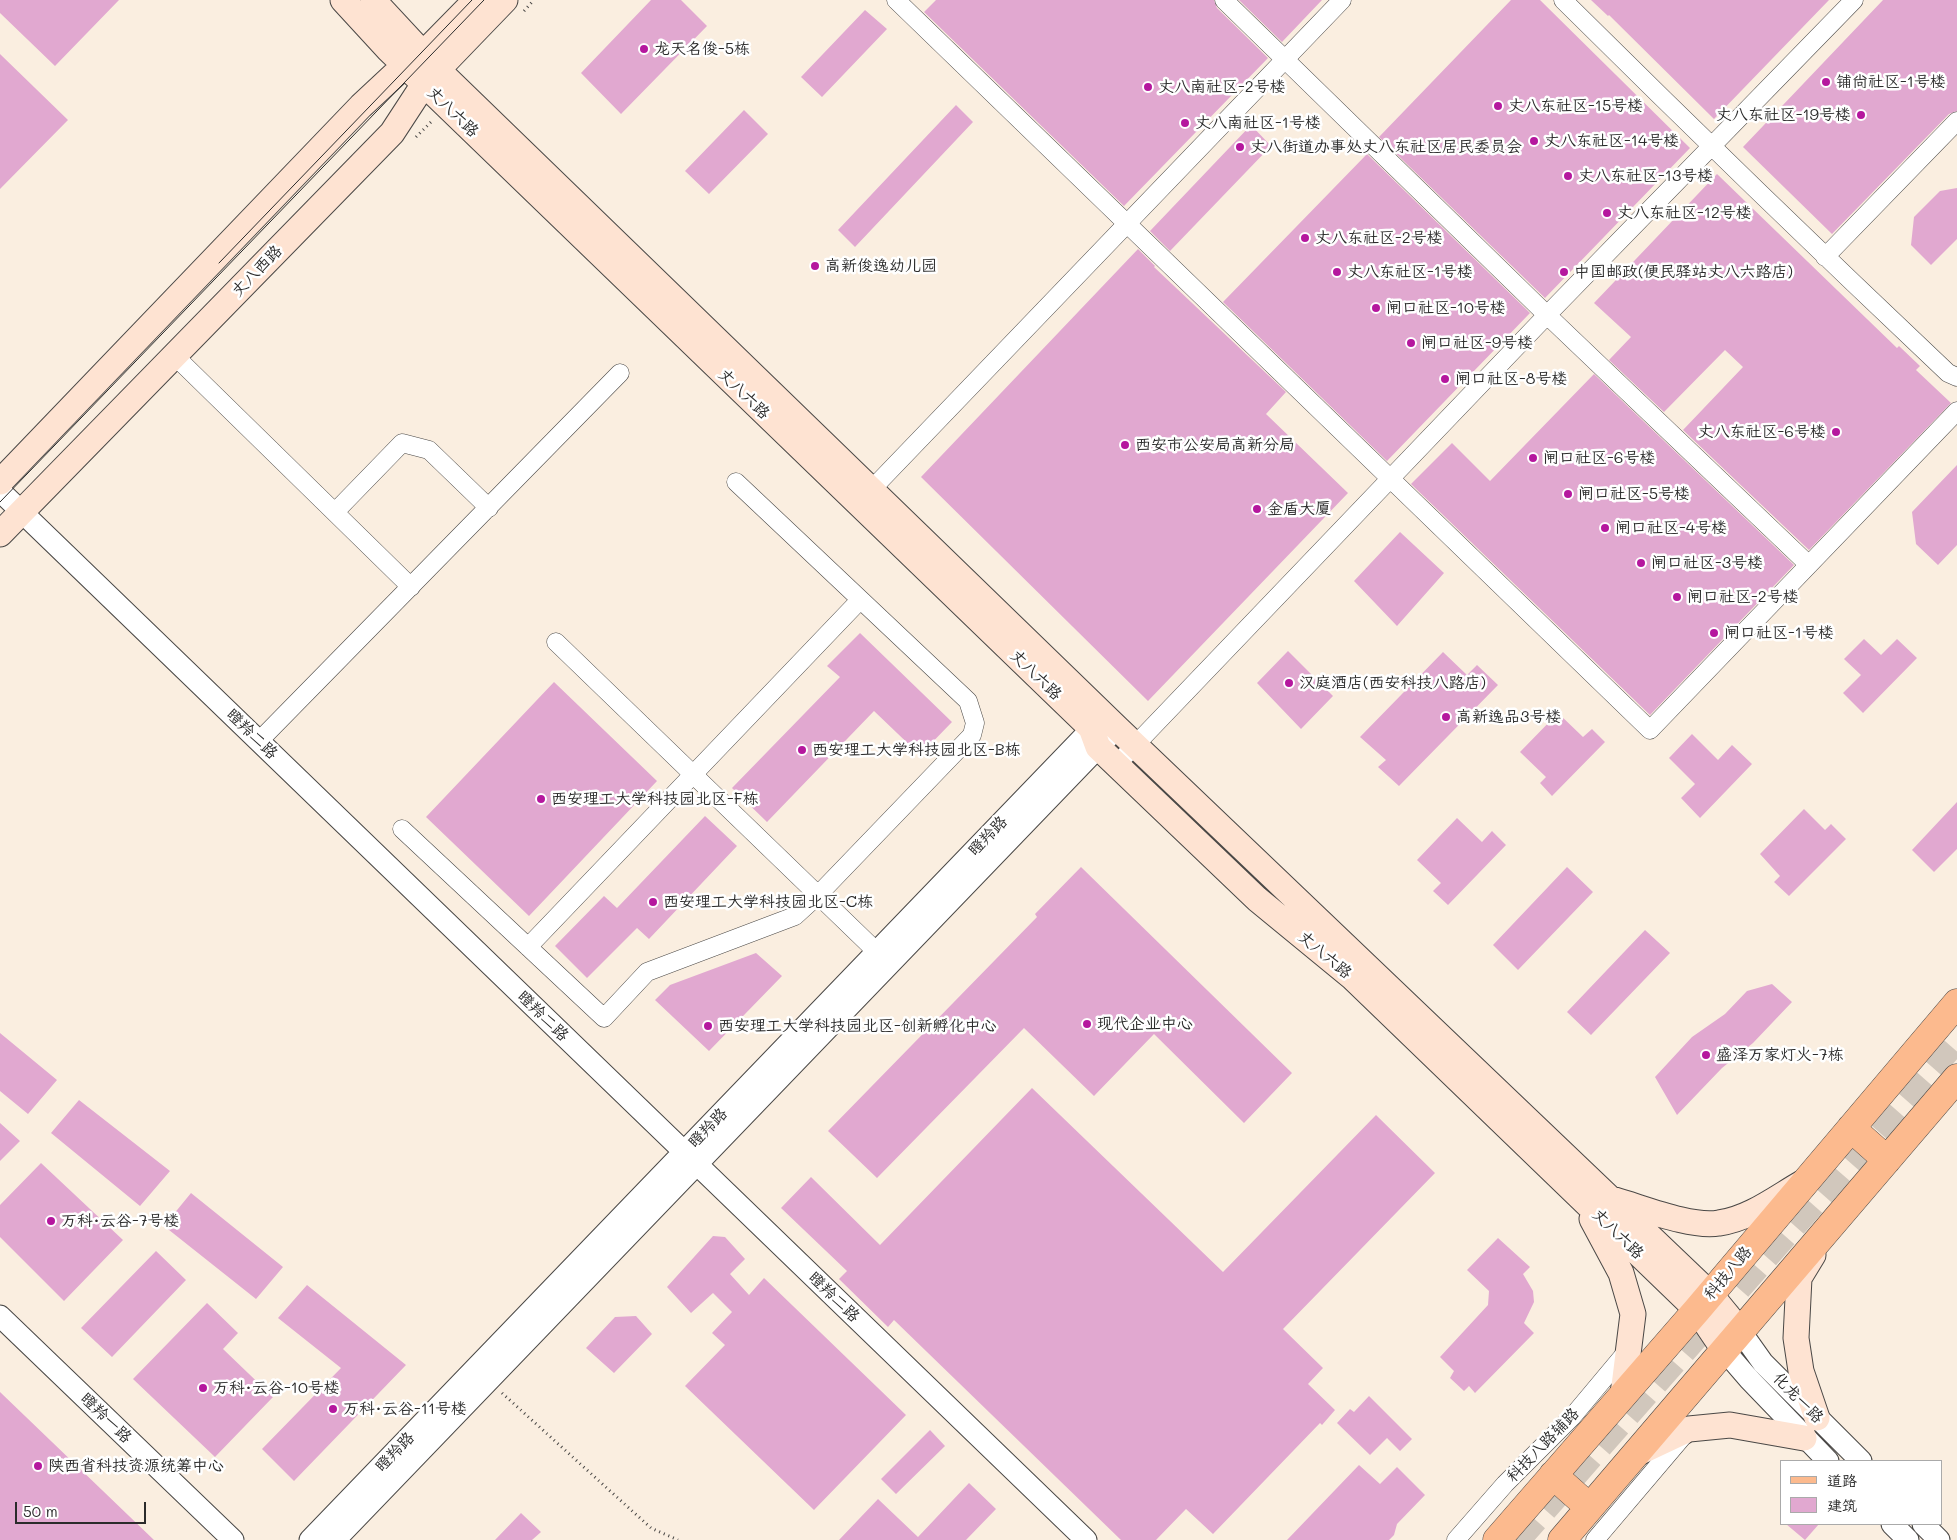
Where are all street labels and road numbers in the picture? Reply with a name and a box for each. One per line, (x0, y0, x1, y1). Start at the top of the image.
street label: 丈八六路 (423, 83, 483, 141)
street label: 丈八西路 (228, 241, 286, 301)
street label: 丈八六路 (714, 365, 774, 423)
street label: 丈八六路 (1006, 646, 1066, 704)
street label: 瞪羚二路 (222, 705, 282, 763)
street label: 瞪羚路 (964, 812, 1012, 860)
street label: 丈八六路 (1294, 927, 1356, 983)
street label: 瞪羚二路 (513, 987, 573, 1045)
street label: 瞪羚路 (684, 1104, 732, 1152)
street label: 丈八六路 (1588, 1205, 1648, 1263)
street label: 科技八路 (1700, 1242, 1756, 1304)
street label: 瞪羚二路 (804, 1268, 864, 1326)
street label: 化龙一路 (1769, 1369, 1827, 1427)
street label: 瞪羚一路 (76, 1389, 136, 1447)
street label: 科技八路辅路 (1503, 1404, 1583, 1486)
street label: 瞪羚路 (371, 1428, 419, 1476)

